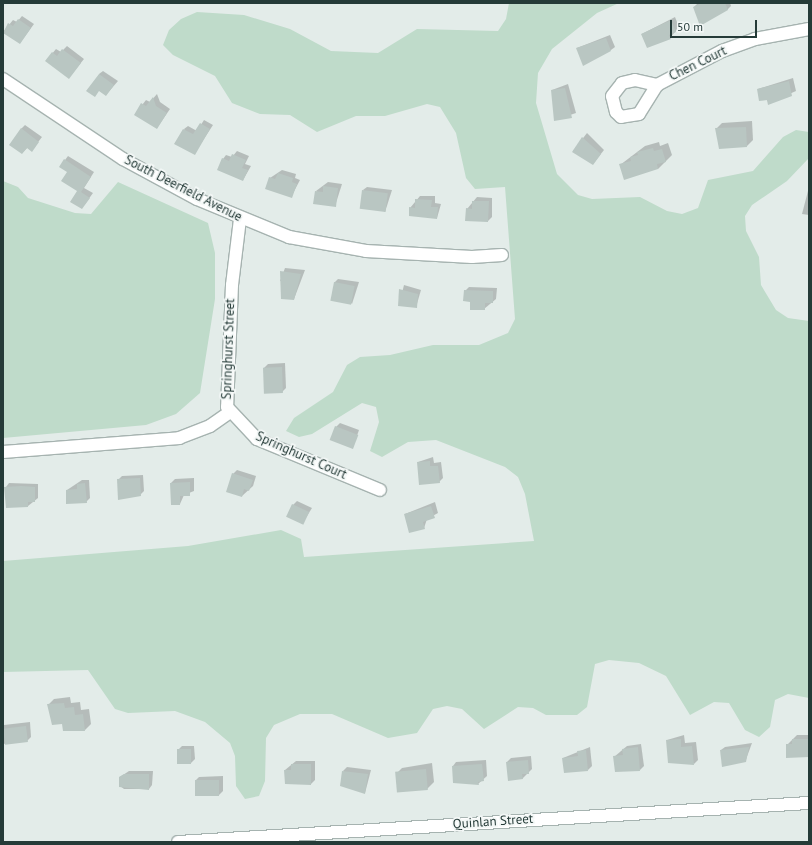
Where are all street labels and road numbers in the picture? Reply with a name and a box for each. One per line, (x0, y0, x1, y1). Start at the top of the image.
street label: Chen Court (667, 43, 729, 85)
street label: South Deerfield Avenue (121, 152, 245, 226)
street label: Springhurst Street (219, 298, 239, 400)
street label: Springhurst Court (253, 429, 349, 483)
street label: Quinlan Street (452, 811, 534, 833)

